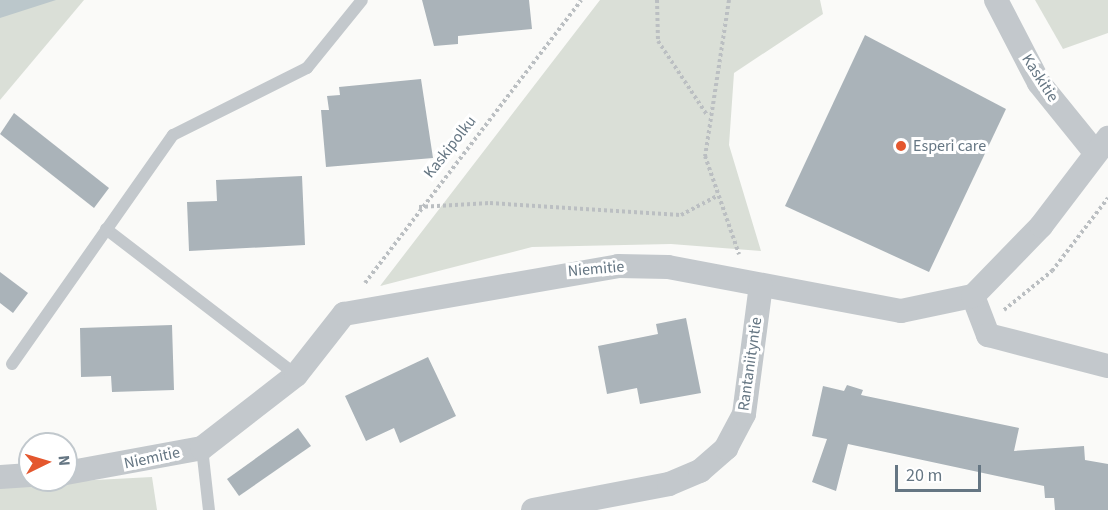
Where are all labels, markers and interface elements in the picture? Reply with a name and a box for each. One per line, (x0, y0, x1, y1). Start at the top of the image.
street label: Kaskitie (1017, 50, 1063, 106)
street label: Kaskipolku (420, 112, 480, 182)
place label: Esperi care (913, 136, 986, 156)
marker: Esperi care (894, 139, 908, 153)
street label: Niemitie (567, 257, 625, 281)
street label: Rantaniityntie (734, 316, 766, 412)
north arrow (18, 432, 78, 492)
street label: Niemitie (122, 443, 182, 473)
scale bar (898, 453, 984, 491)
text: N (53, 454, 75, 467)
text: 20 m (906, 463, 942, 488)

